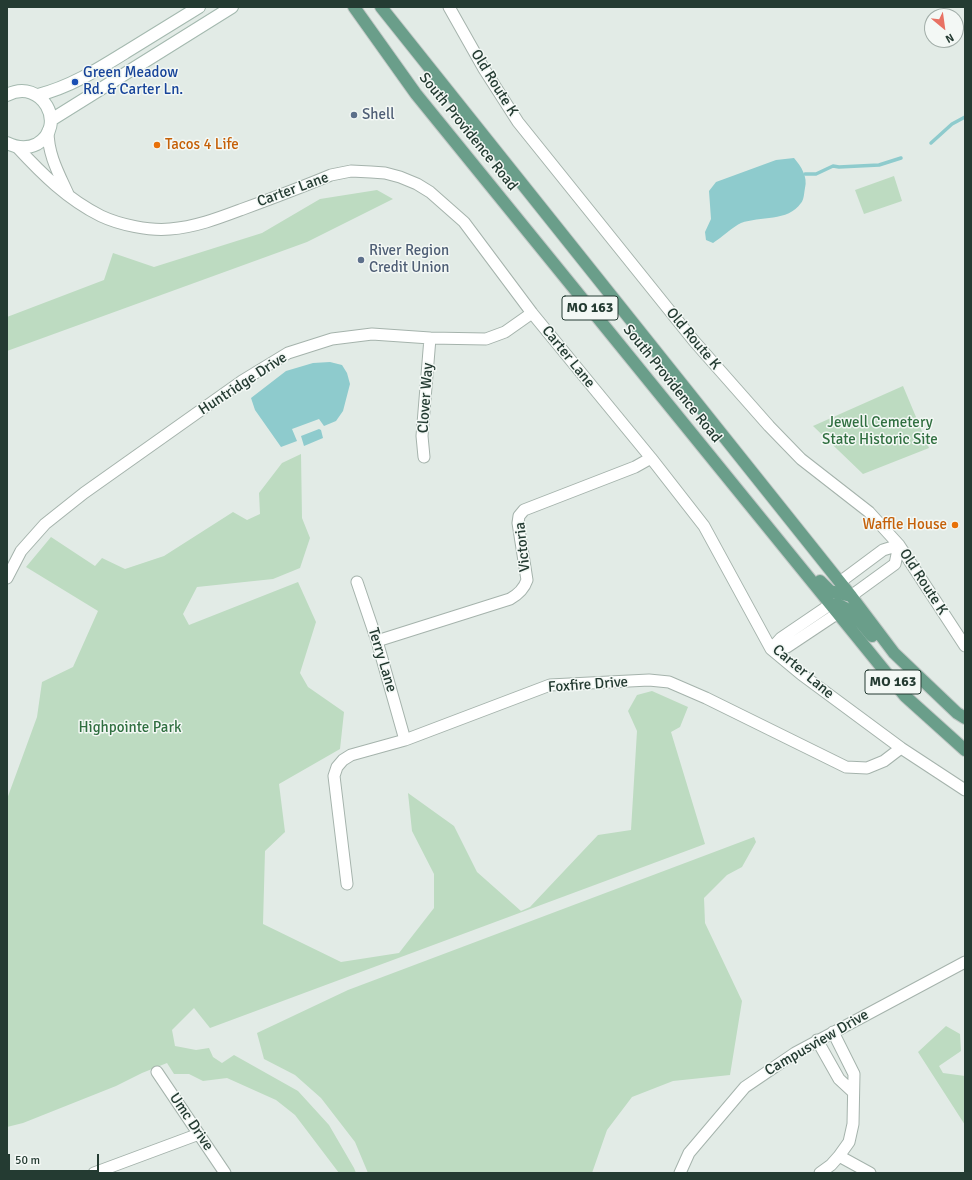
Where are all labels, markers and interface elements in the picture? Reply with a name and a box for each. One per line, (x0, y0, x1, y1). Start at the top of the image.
north arrow (924, 8, 964, 48)
text: N (943, 31, 956, 46)
street label: Old Route K (466, 46, 522, 120)
place label: Green Meadow Rd. & Carter Ln. (83, 64, 183, 99)
street label: South Providence Road (415, 69, 521, 195)
marker: Green Meadow Rd. & Carter Ln. (70, 77, 80, 87)
place label: Shell (362, 106, 395, 124)
marker: Shell (349, 110, 359, 120)
place label: Tacos 4 Life (165, 136, 239, 154)
marker: Tacos 4 Life (152, 140, 162, 150)
street label: Carter Lane (255, 169, 331, 211)
place label: River Region Credit Union (369, 242, 450, 277)
marker: River Region Credit Union (356, 255, 366, 265)
road number: MO 163 (562, 296, 618, 320)
street label: Old Route K (662, 304, 724, 374)
street label: South Providence Road (619, 321, 725, 447)
street label: Carter Lane (537, 322, 599, 392)
street label: Huntridge Drive (195, 349, 291, 419)
street label: Clover Way (415, 362, 437, 434)
park label: Jewell Cemetery State Historic Site (822, 414, 938, 449)
place label: Waffle House (863, 516, 947, 534)
marker: Waffle House (950, 520, 960, 530)
street label: Victoria (511, 521, 535, 573)
street label: Old Route K (895, 546, 951, 618)
street label: Terry Lane (364, 626, 400, 694)
street label: Carter Lane (769, 641, 837, 703)
road number: MO 163 (865, 670, 921, 694)
street label: Foxfire Drive (547, 673, 629, 697)
park label: Highpointe Park (78, 719, 182, 737)
street label: Campusview Drive (762, 1006, 872, 1080)
street label: Umc Drive (165, 1090, 217, 1154)
scale bar (10, 1146, 101, 1172)
text: 50 m (15, 1153, 40, 1168)

